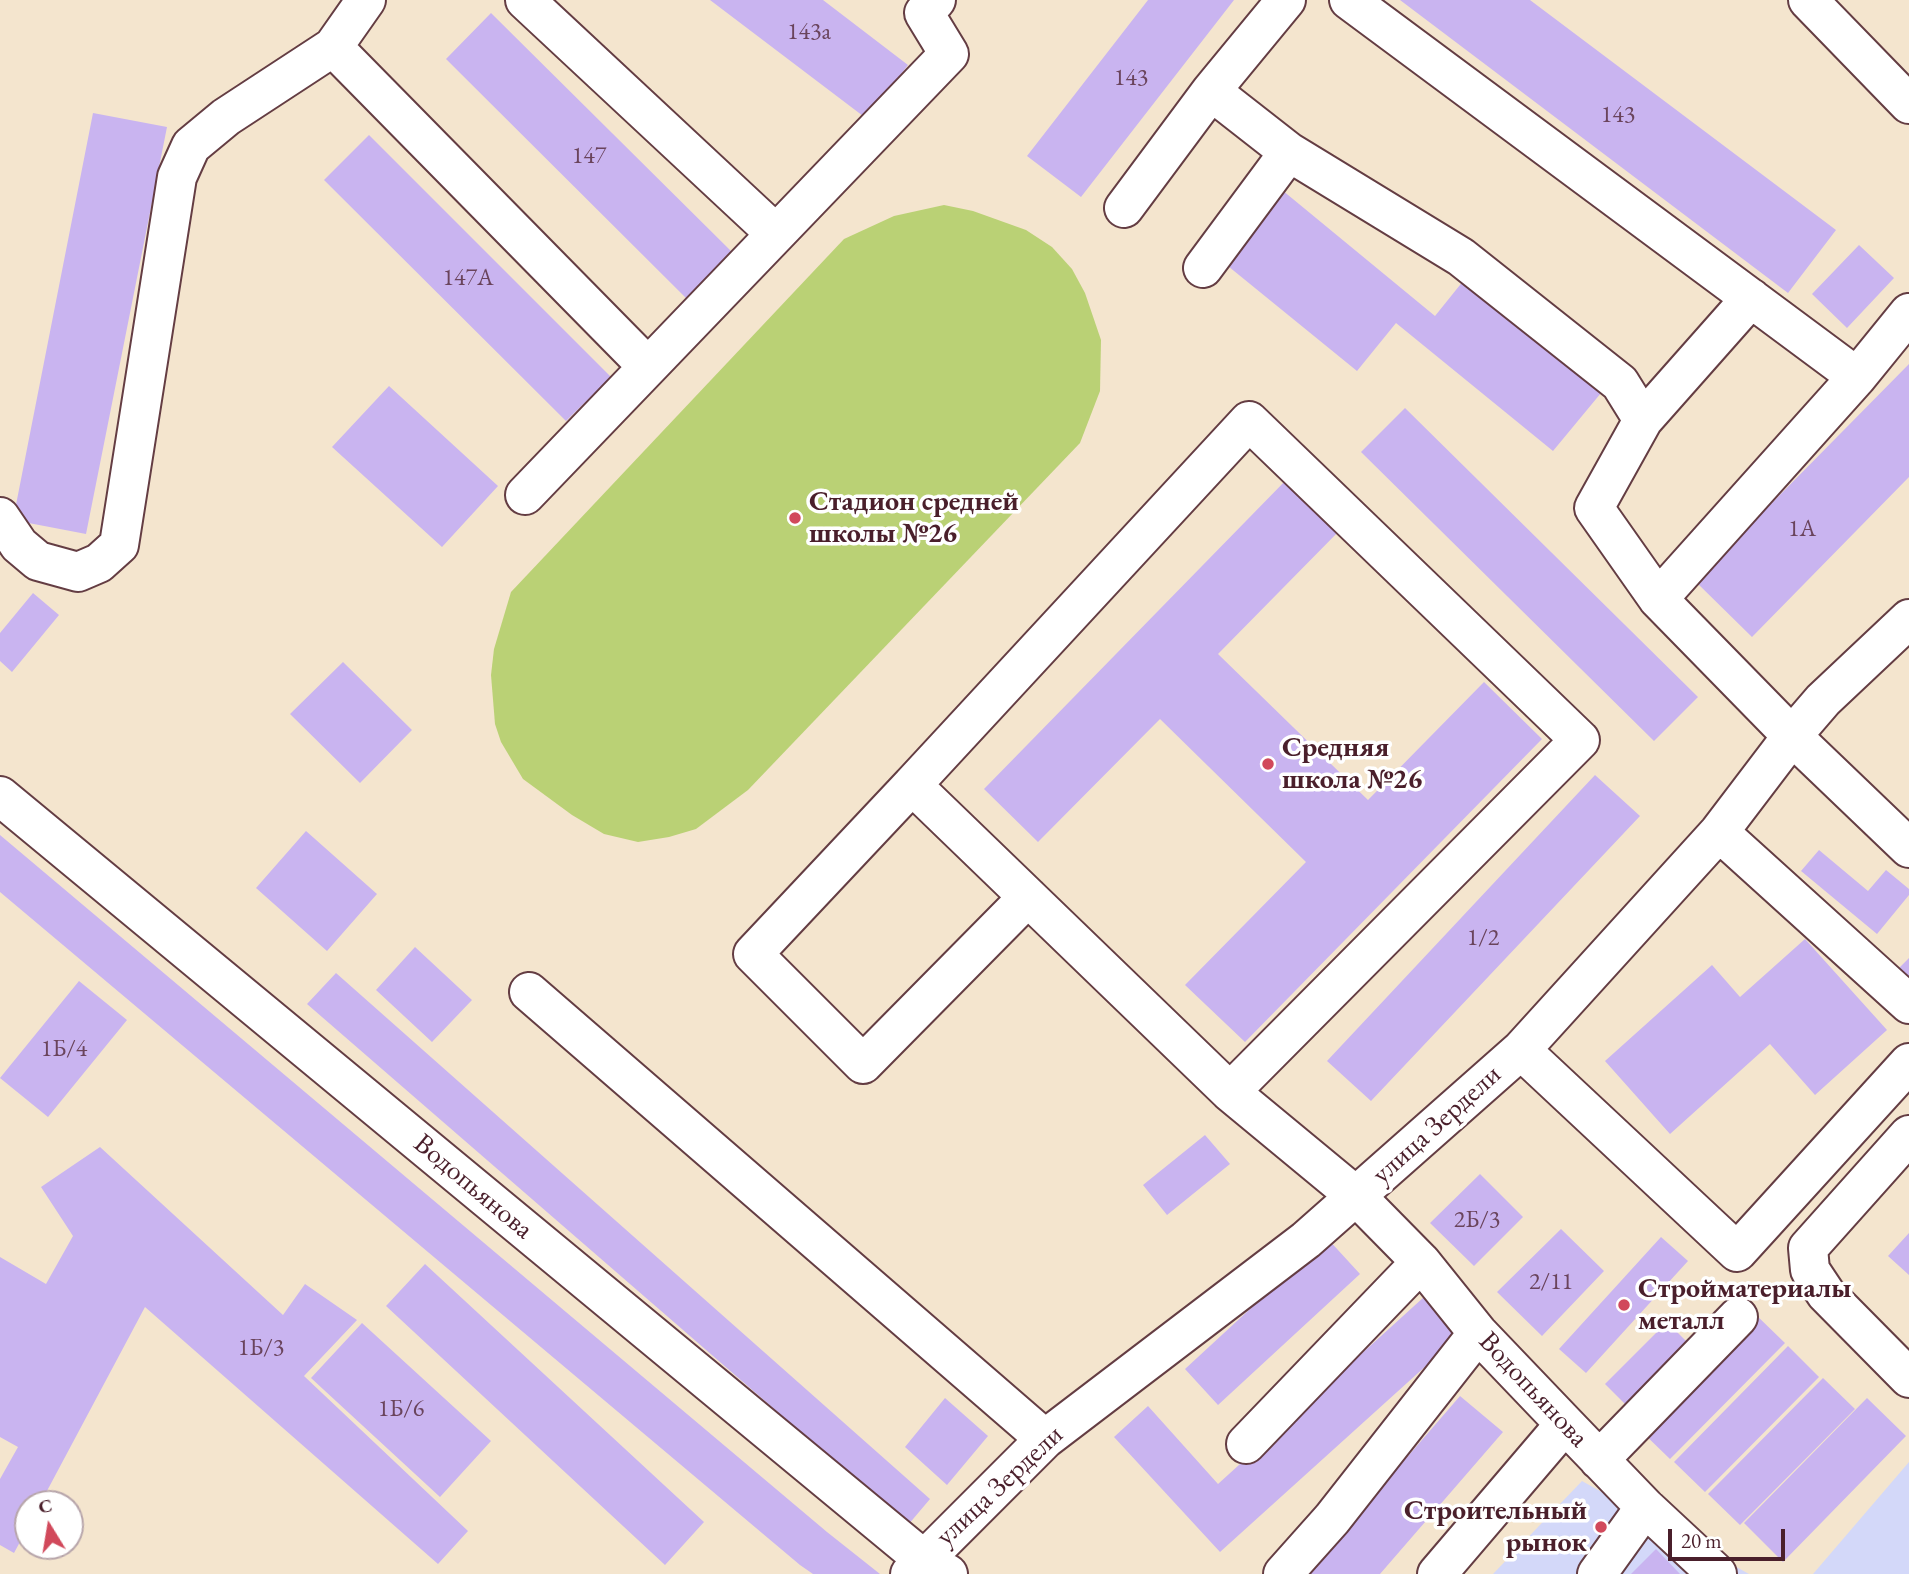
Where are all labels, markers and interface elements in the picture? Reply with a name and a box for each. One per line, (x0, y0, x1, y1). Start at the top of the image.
house number: 143а (787, 18, 831, 46)
house number: 143 (1114, 64, 1148, 92)
house number: 143 (1601, 101, 1635, 129)
house number: 147 (572, 142, 606, 170)
house number: 147А (442, 264, 494, 292)
place label: Стадион средней школы №26 (809, 485, 1019, 551)
marker: Стадион средней школы №26 (787, 510, 803, 526)
house number: 1А (1788, 515, 1816, 543)
place label: Средняя школа №26 (1282, 731, 1422, 797)
marker: Средняя школа №26 (1260, 756, 1276, 772)
house number: 1/2 (1467, 924, 1499, 952)
house number: 1Б/4 (41, 1035, 87, 1063)
street label: улица Зердели (1366, 1058, 1508, 1192)
street label: Водопьянова (406, 1127, 540, 1247)
house number: 2Б/3 (1454, 1206, 1500, 1234)
house number: 2/11 (1529, 1268, 1573, 1296)
place label: Стройматериалы металл (1638, 1272, 1851, 1338)
marker: Стройматериалы металл (1616, 1297, 1632, 1313)
street label: Водопьянова (1471, 1325, 1595, 1455)
house number: 1Б/3 (238, 1334, 284, 1362)
house number: 1Б/6 (378, 1395, 424, 1423)
street label: улица Зердели (929, 1418, 1071, 1554)
north arrow (14, 1490, 84, 1560)
text: С (36, 1492, 54, 1519)
place label: Строительный рынок (1404, 1494, 1587, 1560)
scale bar (1671, 1514, 1788, 1558)
marker: Строительный рынок (1593, 1519, 1609, 1535)
text: 20 m (1681, 1527, 1722, 1554)

